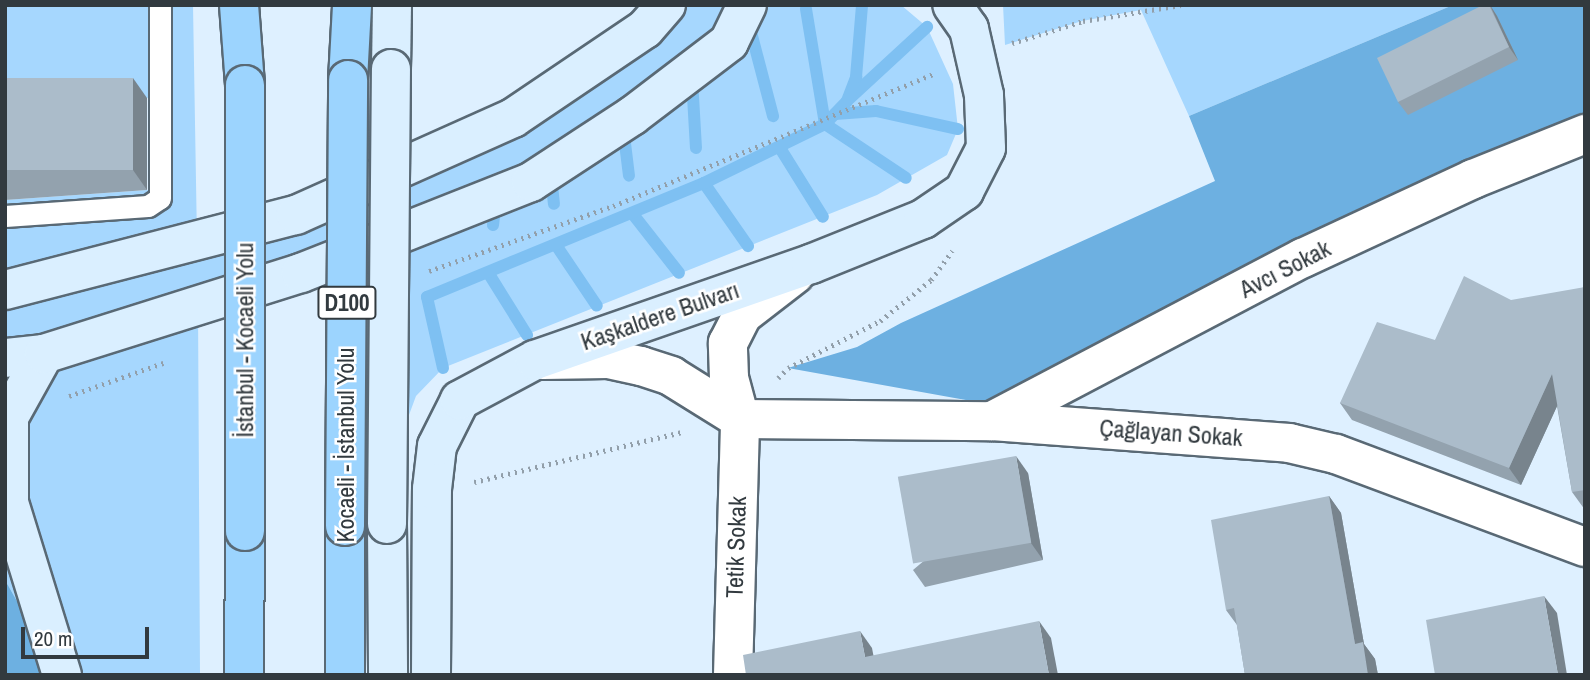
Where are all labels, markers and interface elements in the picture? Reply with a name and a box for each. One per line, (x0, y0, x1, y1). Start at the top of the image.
street label: Avcı Sokak (1235, 234, 1335, 304)
street label: İstanbul - Kocaeli Yolu (231, 242, 259, 438)
street label: Kaşkaldere Bulvarı (577, 275, 743, 357)
road number: D100 (317, 284, 377, 322)
street label: Kocaeli - İstanbul Yolu (332, 347, 360, 543)
street label: Çağlayan Sokak (1099, 414, 1243, 452)
street label: Tetik Sokak (720, 496, 752, 598)
scale bar (24, 614, 152, 658)
text: 20 m (34, 624, 72, 653)

